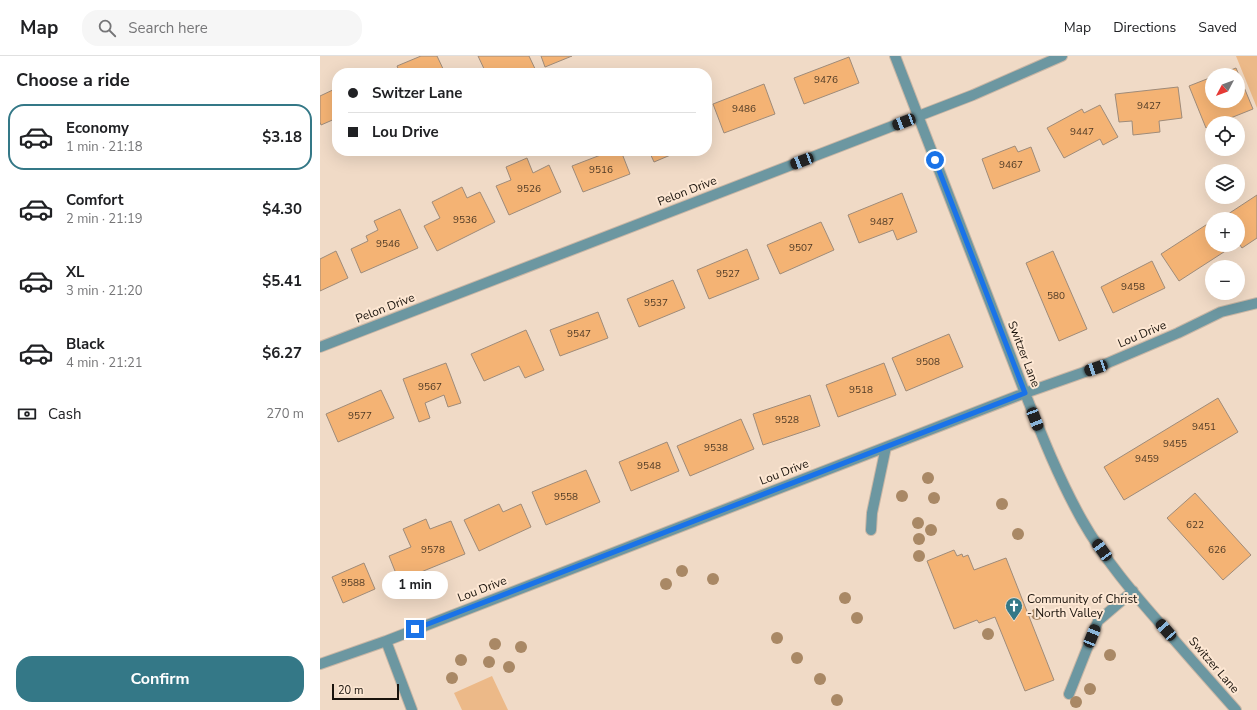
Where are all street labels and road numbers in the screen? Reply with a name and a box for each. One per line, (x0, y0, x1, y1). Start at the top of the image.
street label: Pelon Drive (655, 172, 719, 210)
street label: Pelon Drive (353, 289, 417, 327)
street label: Lou Drive (1115, 317, 1169, 351)
street label: Switzer Lane (1004, 319, 1044, 389)
street label: Lou Drive (757, 455, 811, 489)
street label: Lou Drive (455, 572, 509, 606)
street label: Switzer Lane (1185, 633, 1243, 697)

